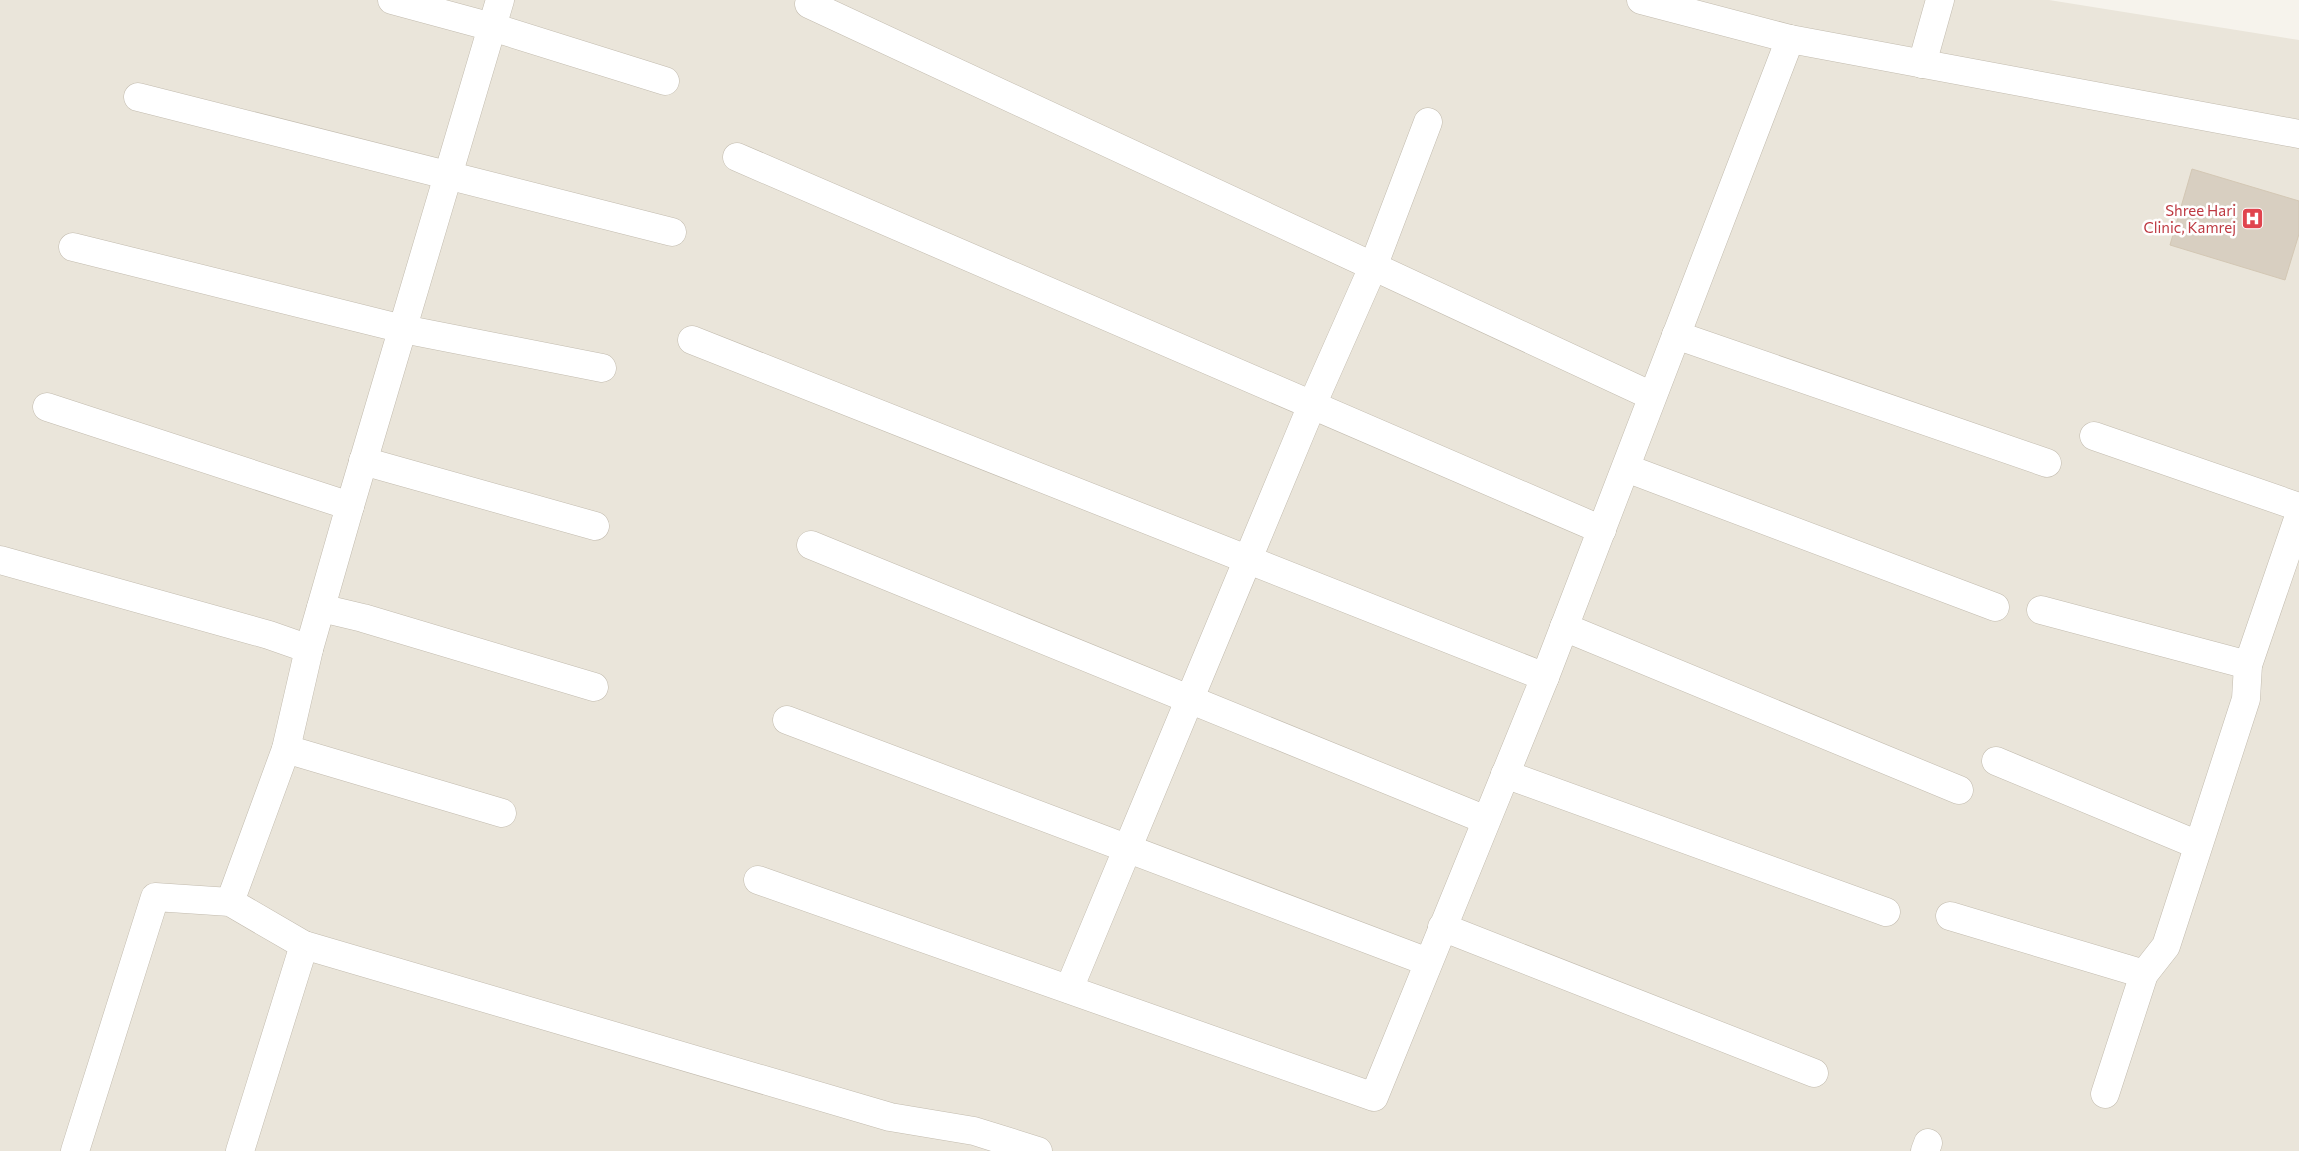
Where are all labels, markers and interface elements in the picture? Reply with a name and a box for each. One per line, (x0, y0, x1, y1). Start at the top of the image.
place label: Shree Hari Clinic, Kamrej (2143, 201, 2236, 236)
hospital icon: Shree Hari Clinic, Kamrej (2240, 207, 2264, 231)

